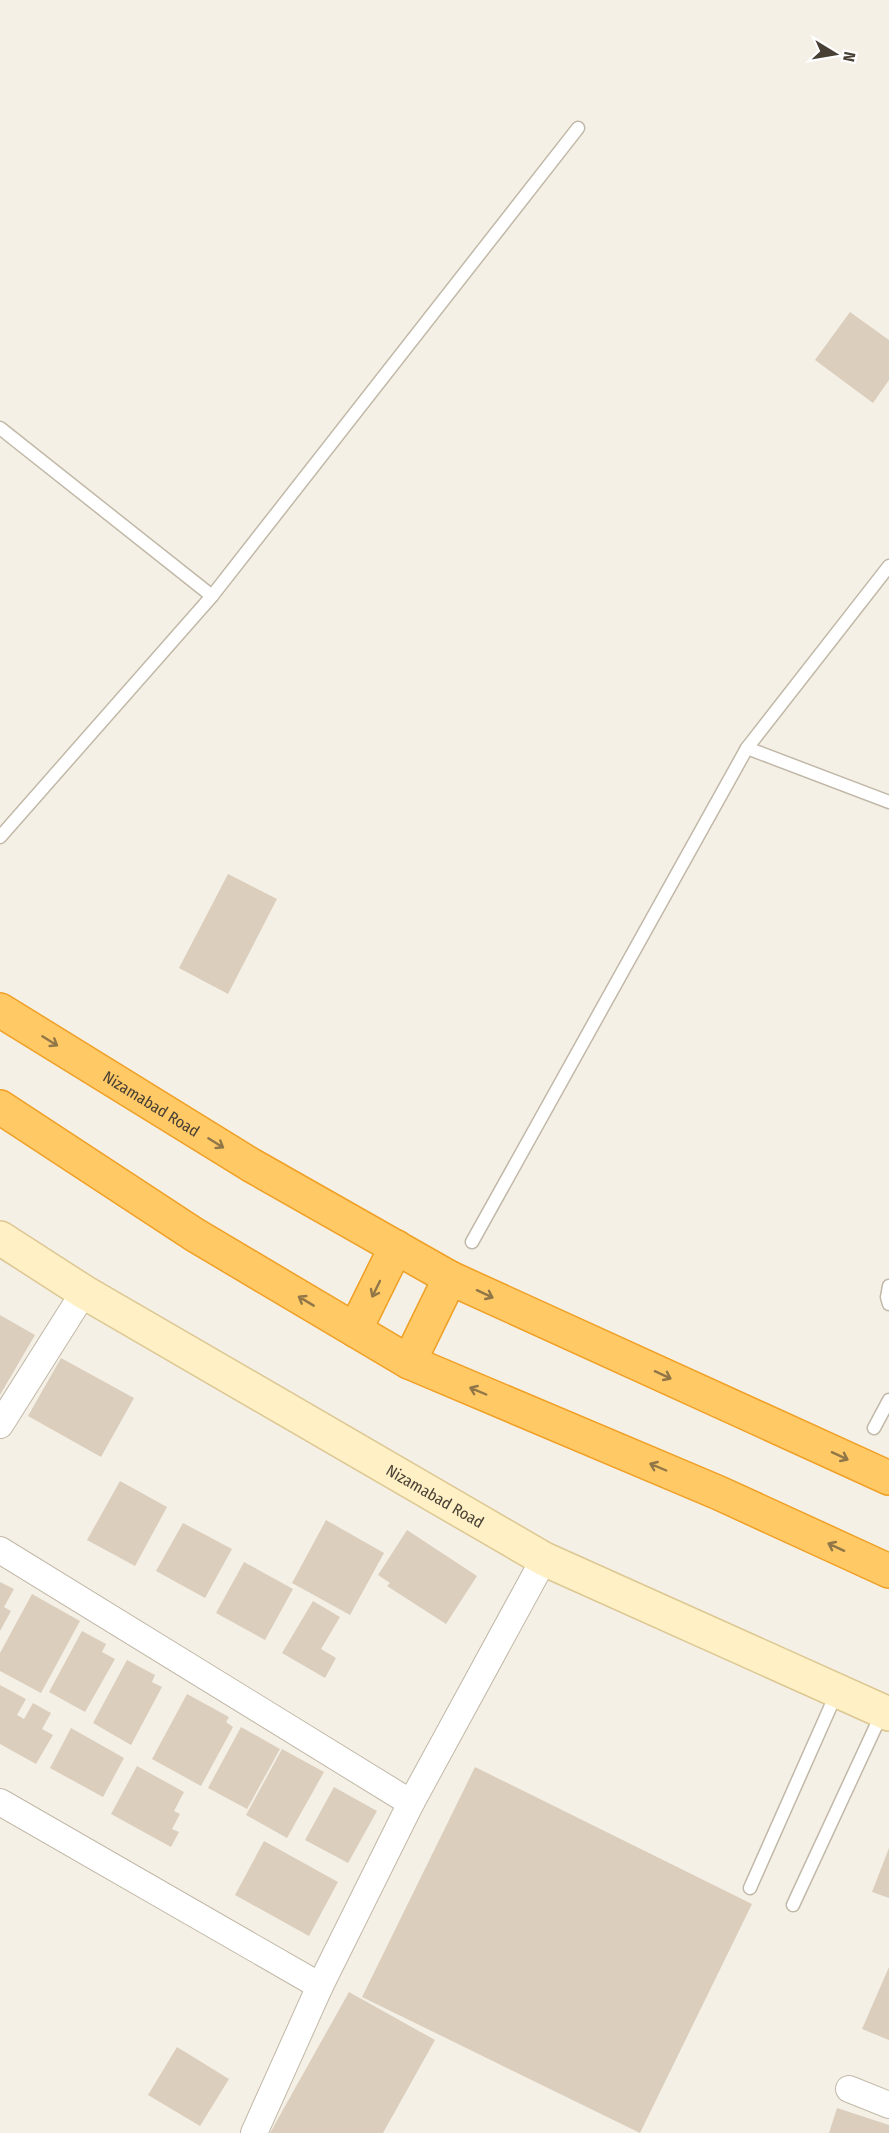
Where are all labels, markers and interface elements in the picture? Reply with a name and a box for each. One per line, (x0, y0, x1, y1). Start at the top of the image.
north arrow (805, 24, 865, 84)
text: N (839, 50, 859, 63)
one-way arrow (41, 1035, 58, 1047)
street label: Nizamabad Road (100, 1067, 203, 1140)
one-way arrow (207, 1138, 224, 1150)
one-way arrow (369, 1279, 381, 1297)
one-way arrow (476, 1288, 494, 1300)
one-way arrow (298, 1295, 315, 1307)
one-way arrow (653, 1369, 671, 1381)
one-way arrow (470, 1385, 488, 1397)
one-way arrow (831, 1450, 849, 1462)
street label: Nizamabad Road (383, 1460, 487, 1532)
one-way arrow (649, 1461, 667, 1472)
one-way arrow (827, 1540, 845, 1552)

